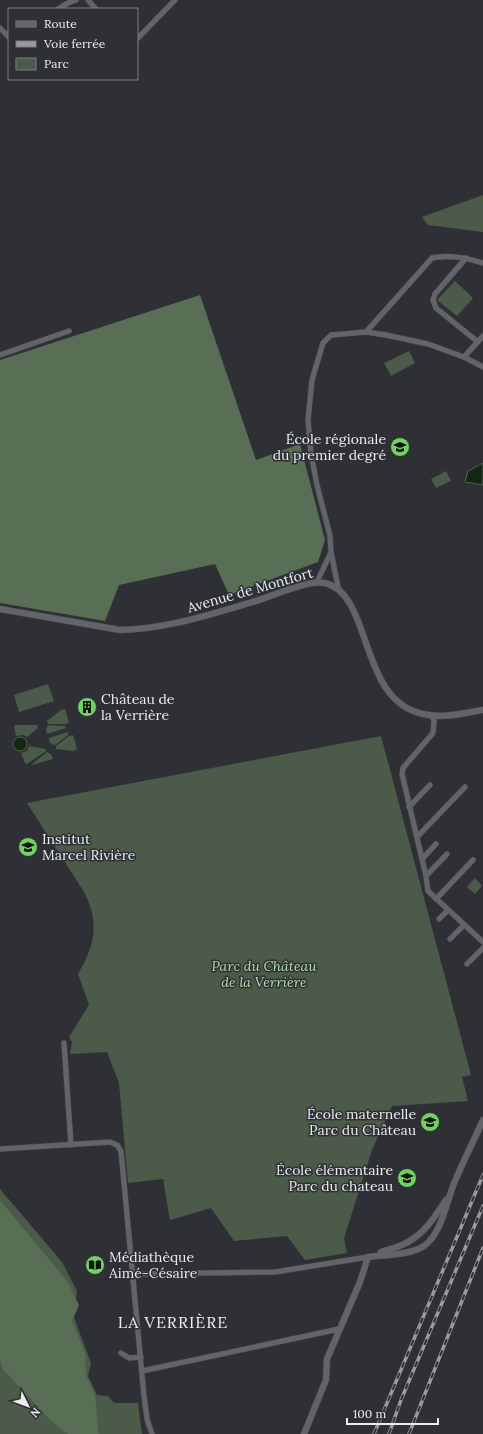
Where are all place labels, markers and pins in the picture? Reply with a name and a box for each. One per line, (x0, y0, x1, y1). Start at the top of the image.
place label: École régionale du premier degré (273, 430, 386, 464)
school or university icon: École régionale du premier degré (389, 436, 411, 458)
place label: Château de la Verrière (101, 690, 175, 724)
building icon: Château de la Verrière (76, 696, 98, 718)
place label: Institut Marcel Rivière (42, 830, 136, 864)
school or university icon: Institut Marcel Rivière (17, 836, 39, 858)
place label: École maternelle Parc du Château (307, 1105, 416, 1139)
school or university icon: École maternelle Parc du Château (419, 1111, 441, 1133)
place label: École élémentaire Parc du chateau (276, 1161, 393, 1195)
school or university icon: École élémentaire Parc du chateau (396, 1167, 418, 1189)
place label: Médiathèque Aimé-Césaire (108, 1248, 198, 1282)
library icon: Médiathèque Aimé-Césaire (84, 1254, 106, 1276)

